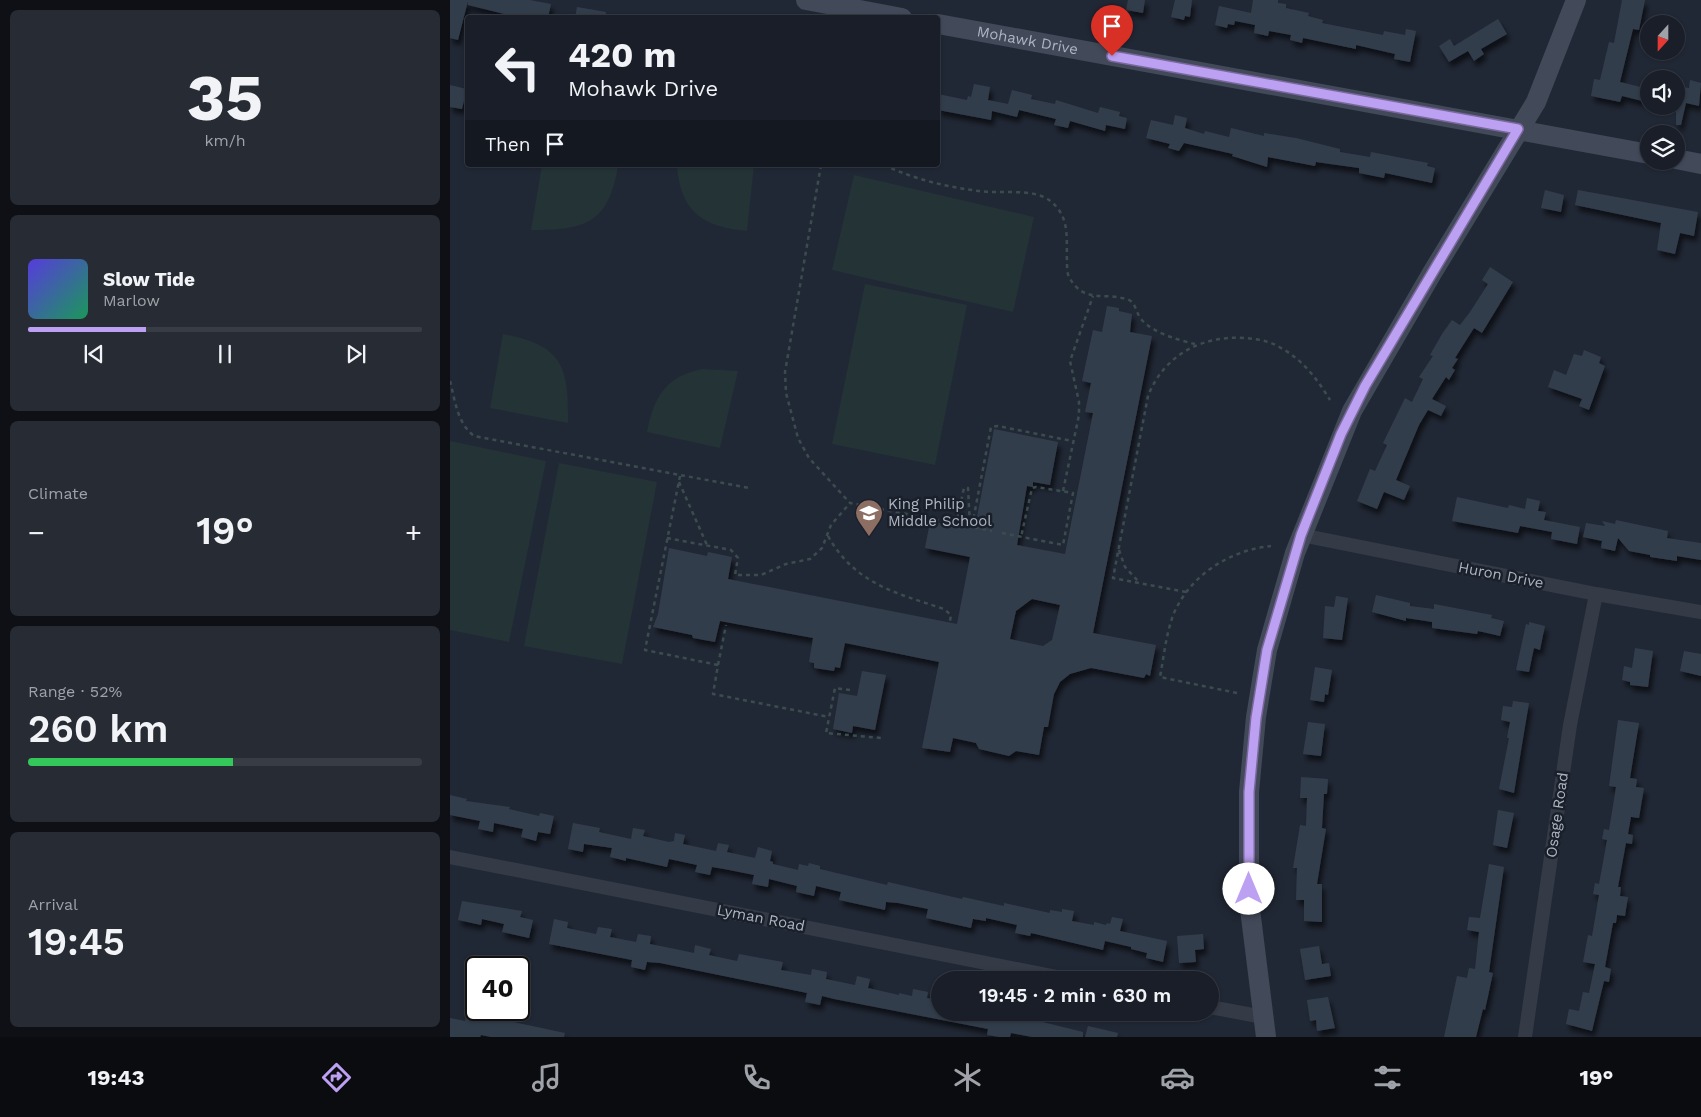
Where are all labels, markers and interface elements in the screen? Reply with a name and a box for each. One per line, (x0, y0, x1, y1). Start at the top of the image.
pin (1091, 5, 1133, 56)
icon: arrive (1098, 12, 1126, 40)
north arrow (1640, 15, 1685, 60)
map controls (1640, 15, 1685, 170)
street label: Mohawk Drive (975, 22, 1080, 58)
text: 420 m (568, 34, 677, 76)
icon: left (485, 35, 550, 100)
text: 35 (187, 60, 263, 136)
button: sound (1640, 70, 1685, 115)
text: Mohawk Drive (568, 76, 718, 101)
button: layers (1640, 125, 1685, 170)
icon: arrive (541, 130, 569, 158)
text: km/h (204, 131, 246, 150)
text: Then (485, 133, 531, 156)
text: Slow Tide (103, 268, 195, 291)
text: Marlow (103, 291, 160, 310)
icon: previous (80, 340, 108, 368)
icon: pause (211, 340, 239, 368)
icon: next (342, 340, 370, 368)
text: Climate (28, 484, 88, 503)
place label: King Philip Middle School (888, 495, 992, 530)
school or university icon: King Philip Middle School (854, 498, 884, 537)
text: 19° (196, 509, 254, 553)
text: − (28, 516, 45, 549)
text: + (405, 516, 422, 549)
street label: Huron Drive (1457, 558, 1545, 592)
text: Range · 52% (28, 682, 122, 701)
text: 260 km (28, 707, 168, 751)
street label: Osage Road (1542, 771, 1572, 859)
position arrow (1222, 862, 1274, 914)
text: Arrival (28, 895, 78, 914)
street label: Lyman Road (716, 901, 806, 935)
text: 19:45 (28, 920, 125, 964)
speed limit sign: 40 (465, 956, 530, 1021)
text: 19:45 · 2 min · 630 m (979, 984, 1171, 1007)
icon: directions (319, 1060, 354, 1095)
icon: music (529, 1060, 564, 1095)
icon: phone (739, 1060, 774, 1095)
icon: climate (950, 1060, 985, 1095)
icon: car (1160, 1060, 1195, 1095)
icon: filters (1370, 1060, 1405, 1095)
text: 19:43 (88, 1065, 144, 1090)
text: 19° (1580, 1065, 1613, 1090)

